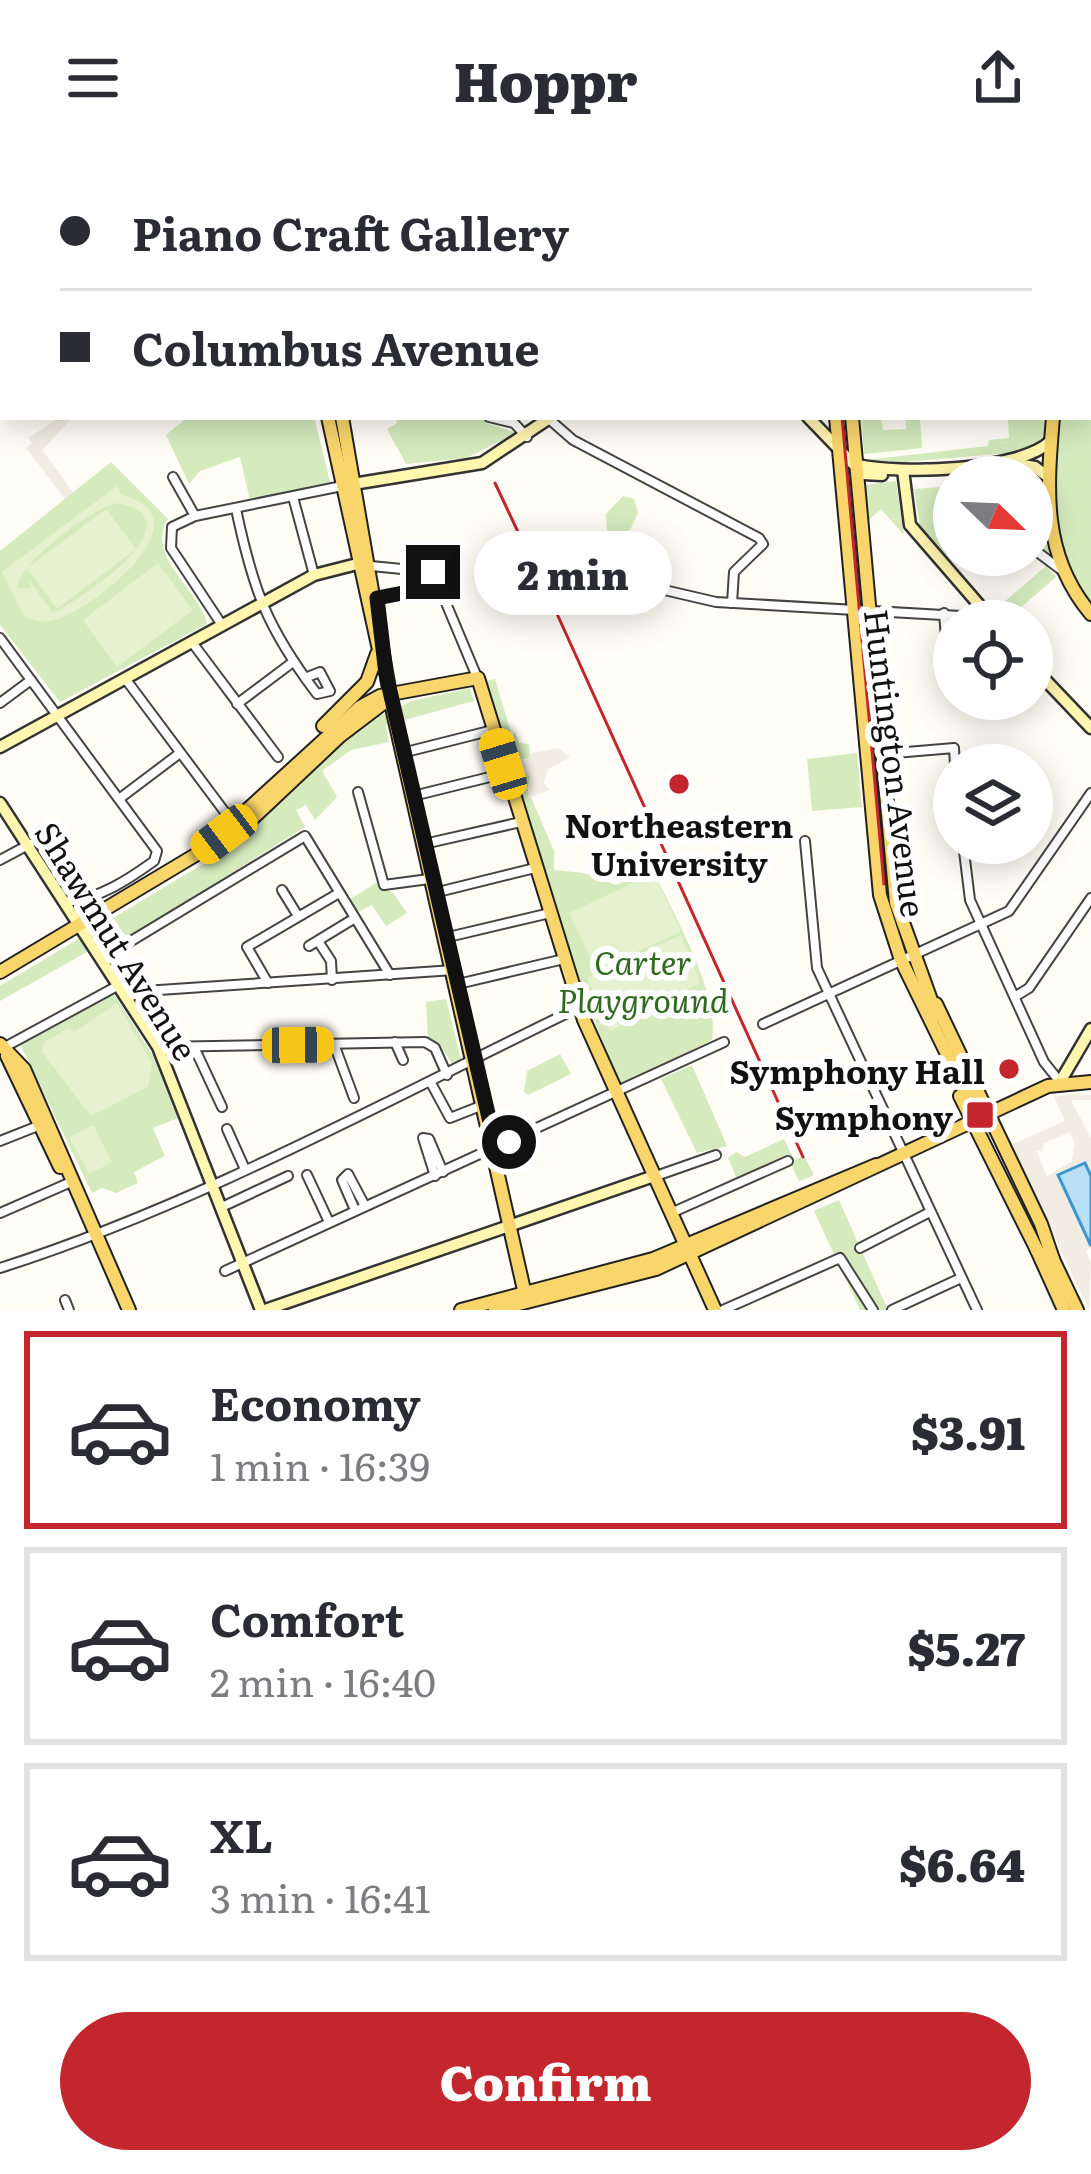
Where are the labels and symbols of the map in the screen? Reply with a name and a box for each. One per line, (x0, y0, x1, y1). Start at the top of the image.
north arrow (933, 456, 1053, 576)
callout: 2 min (475, 530, 673, 614)
route end (406, 545, 460, 599)
street label: Huntington Avenue (854, 606, 940, 920)
car (475, 724, 531, 804)
marker: Northeastern University (666, 771, 692, 797)
car (184, 798, 264, 870)
place label: Northeastern University (565, 799, 793, 886)
street label: Shawmut Avenue (25, 811, 211, 1069)
park label: Carter Playground (557, 936, 729, 1023)
car (262, 1026, 334, 1064)
place label: Symphony Hall (729, 1045, 985, 1094)
marker: Symphony Hall (996, 1056, 1022, 1082)
place label: Symphony (775, 1091, 954, 1140)
marker: Symphony (964, 1099, 996, 1131)
route start (482, 1115, 536, 1169)

